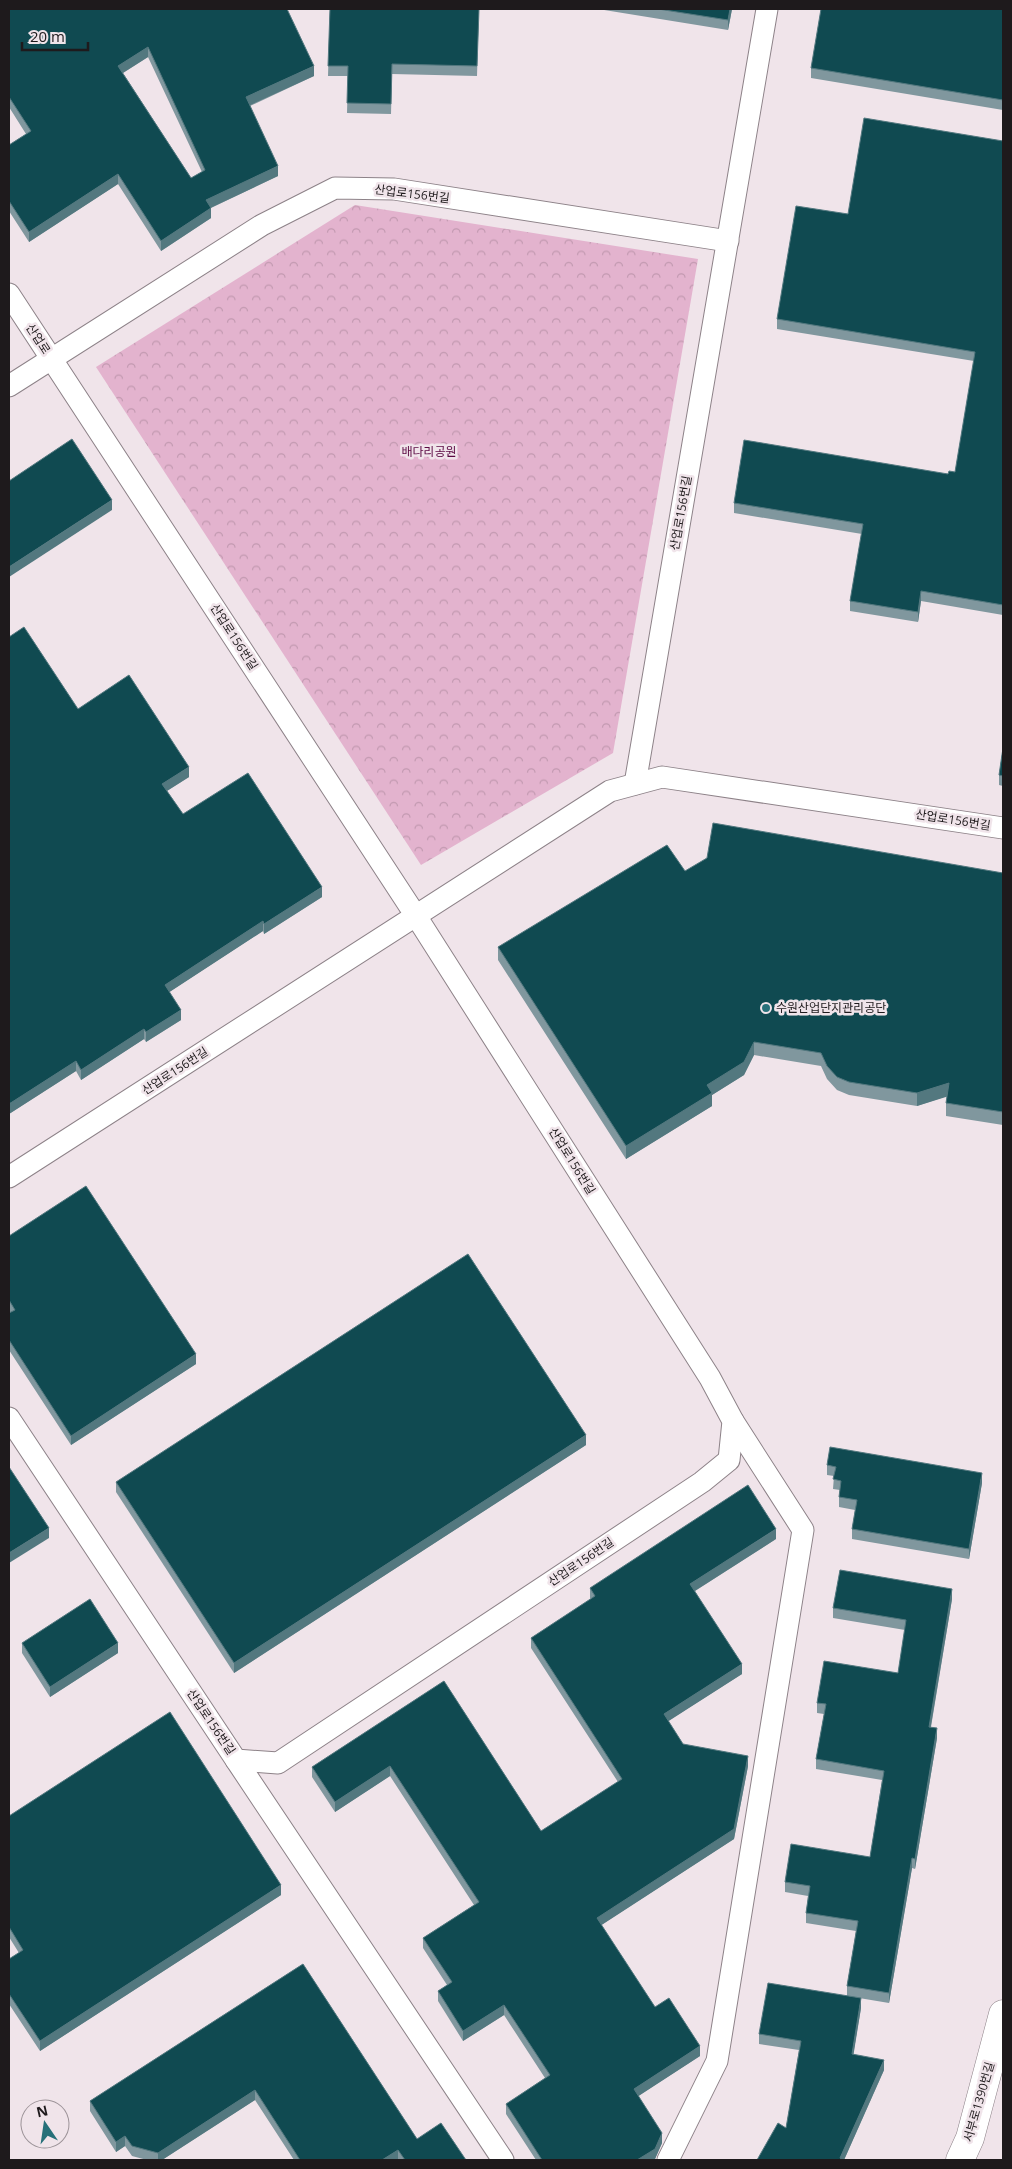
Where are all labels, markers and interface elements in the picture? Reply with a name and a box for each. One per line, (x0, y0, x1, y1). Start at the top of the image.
scale bar (22, 20, 89, 52)
text: 20 m (30, 26, 65, 46)
street label: 산업로156번길 (373, 180, 451, 207)
street label: 산업로 (22, 320, 55, 357)
park label: 배다리공원 (401, 443, 457, 460)
street label: 산업로156번길 (666, 474, 695, 552)
street label: 산업로156번길 (207, 600, 262, 673)
street label: 산업로156번길 (914, 805, 992, 834)
place label: 수원산업단지관리공단 (776, 999, 886, 1016)
marker: 수원산업단지관리공단 (760, 1002, 772, 1014)
street label: 산업로156번길 (138, 1043, 211, 1098)
street label: 산업로156번길 (545, 1124, 600, 1197)
street label: 산업로156번길 (545, 1533, 617, 1590)
street label: 산업로156번길 (183, 1686, 240, 1758)
street label: 서부로1390번길 (959, 2060, 998, 2144)
north arrow (20, 2099, 70, 2149)
text: N (34, 2100, 50, 2121)

